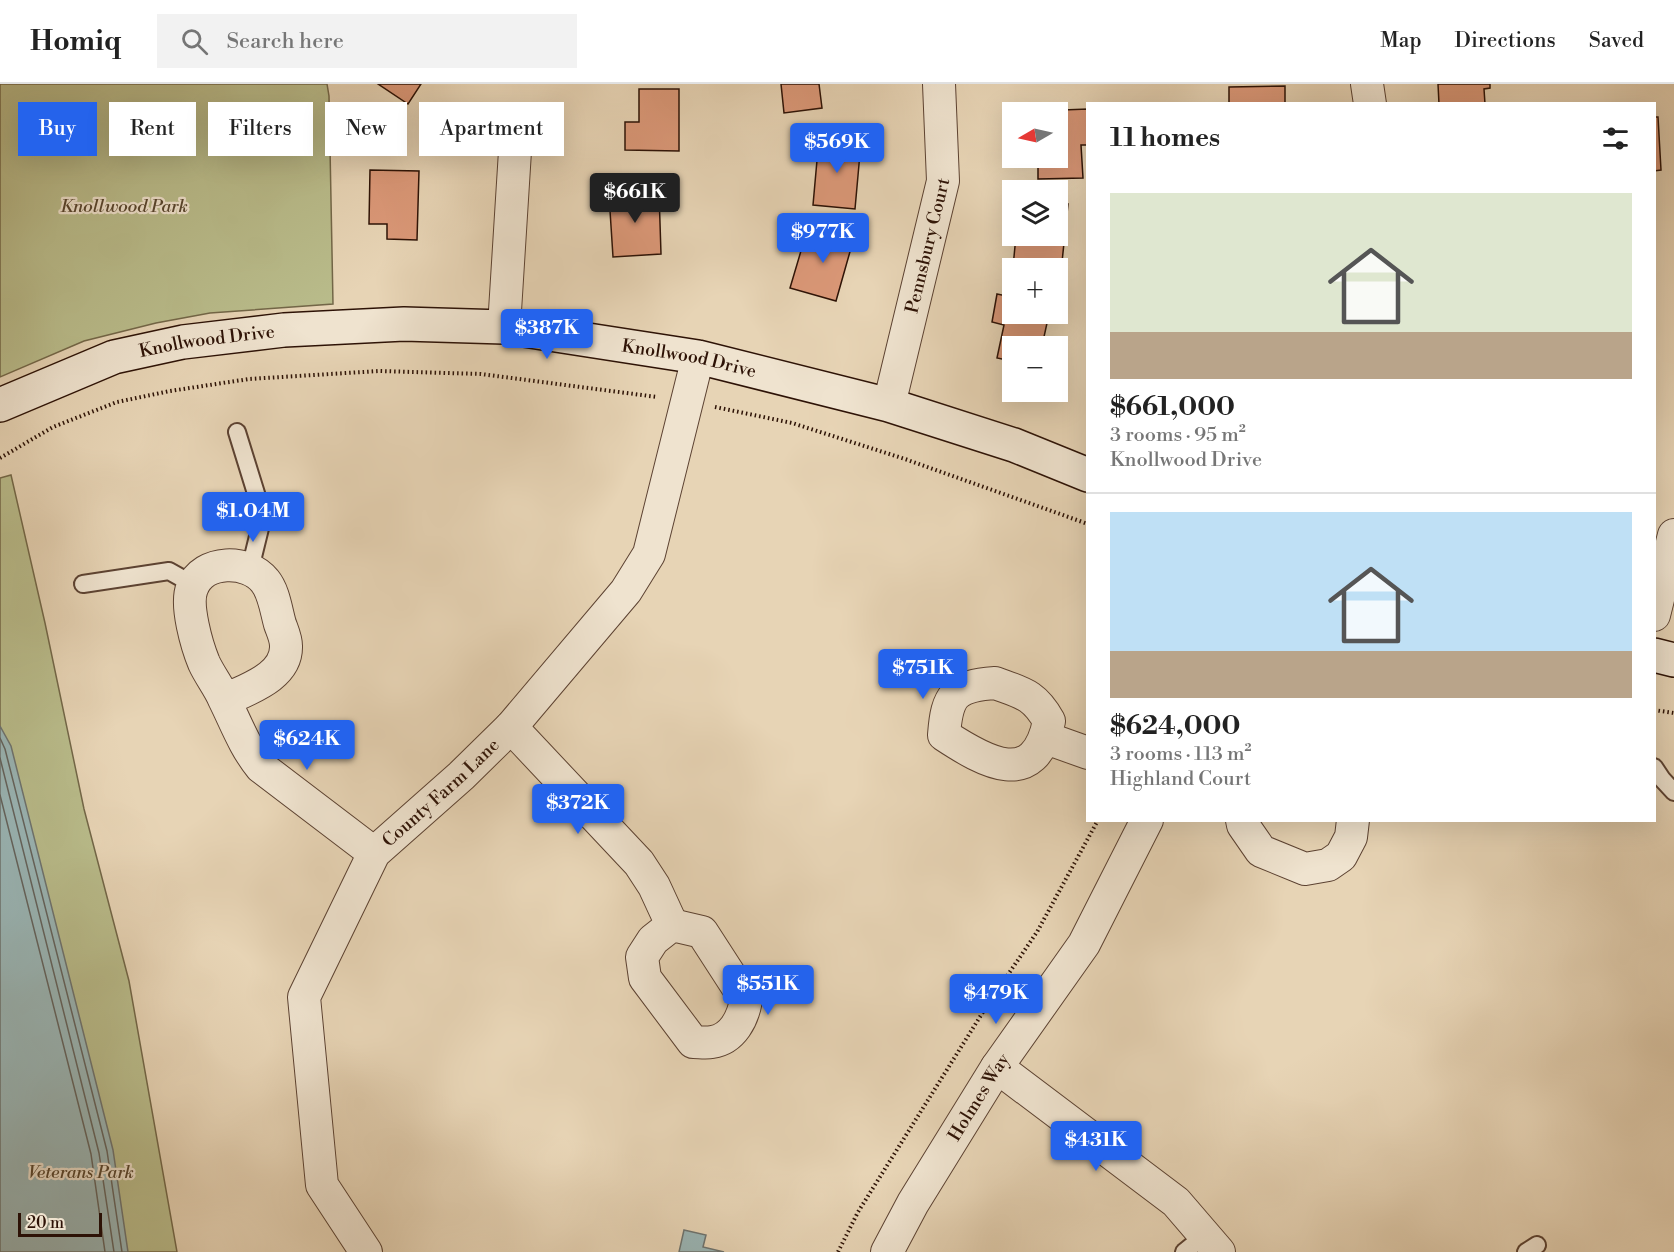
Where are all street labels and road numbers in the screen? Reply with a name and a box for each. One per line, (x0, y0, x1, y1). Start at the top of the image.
street label: Pennsbury Court (900, 175, 955, 316)
street label: Knollwood Drive (137, 320, 276, 363)
street label: Knollwood Drive (620, 334, 759, 383)
street label: County Farm Lane (377, 733, 504, 852)
street label: Holmes Way (943, 1048, 1015, 1145)

